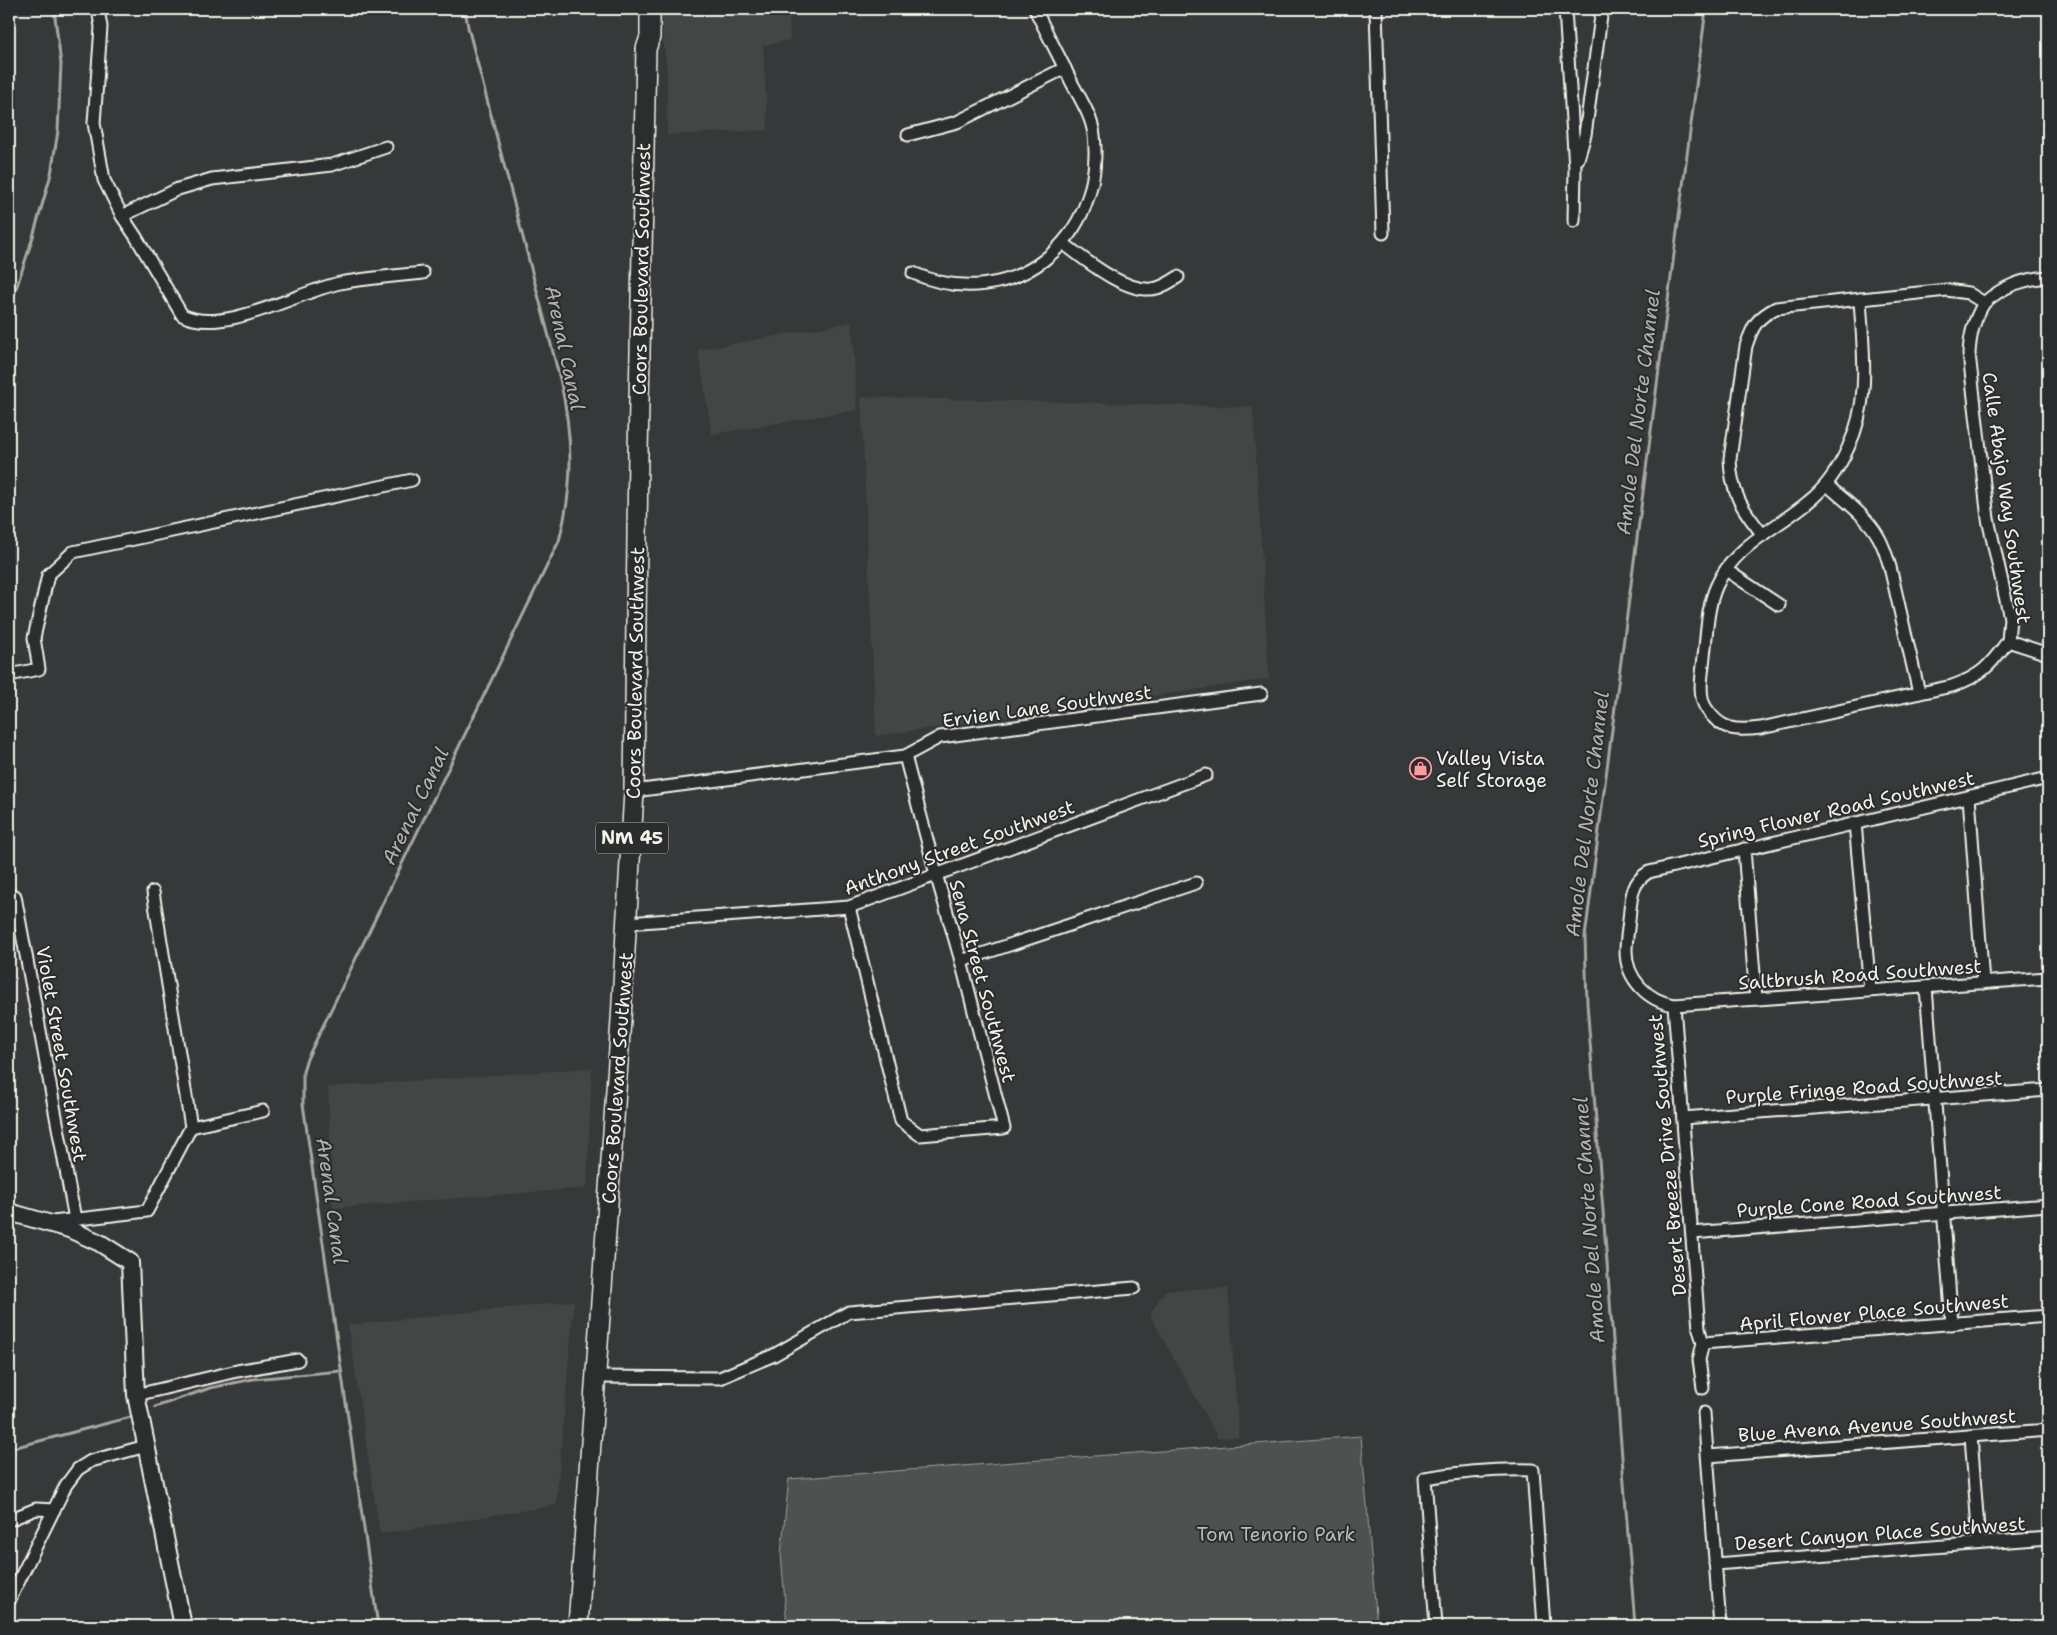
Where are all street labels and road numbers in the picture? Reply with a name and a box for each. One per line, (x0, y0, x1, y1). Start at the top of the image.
street label: Coors Boulevard Southwest (627, 143, 656, 395)
street label: Calle Abajo Way Southwest (1976, 371, 2037, 625)
street label: Coors Boulevard Southwest (621, 547, 650, 799)
street label: Ervien Lane Southwest (941, 679, 1153, 734)
street label: Spring Flower Road Southwest (1695, 765, 1977, 854)
street label: Anthony Street Southwest (840, 794, 1078, 901)
road number: NM 45 (596, 822, 668, 854)
street label: Sena Street Southwest (943, 877, 1022, 1085)
street label: Violet Street Southwest (30, 944, 93, 1164)
street label: Coors Boulevard Southwest (596, 951, 639, 1205)
street label: Saltbrush Road Southwest (1738, 954, 1983, 995)
street label: Desert Breeze Drive Southwest (1643, 1013, 1692, 1297)
street label: Purple Fringe Road Southwest (1725, 1065, 2003, 1110)
street label: Purple Cone Road Southwest (1736, 1180, 2002, 1223)
street label: April Flower Place Southwest (1738, 1288, 2010, 1337)
street label: Blue Avena Avenue Southwest (1737, 1403, 2017, 1448)
street label: Desert Canyon Place Southwest (1734, 1511, 2026, 1556)

